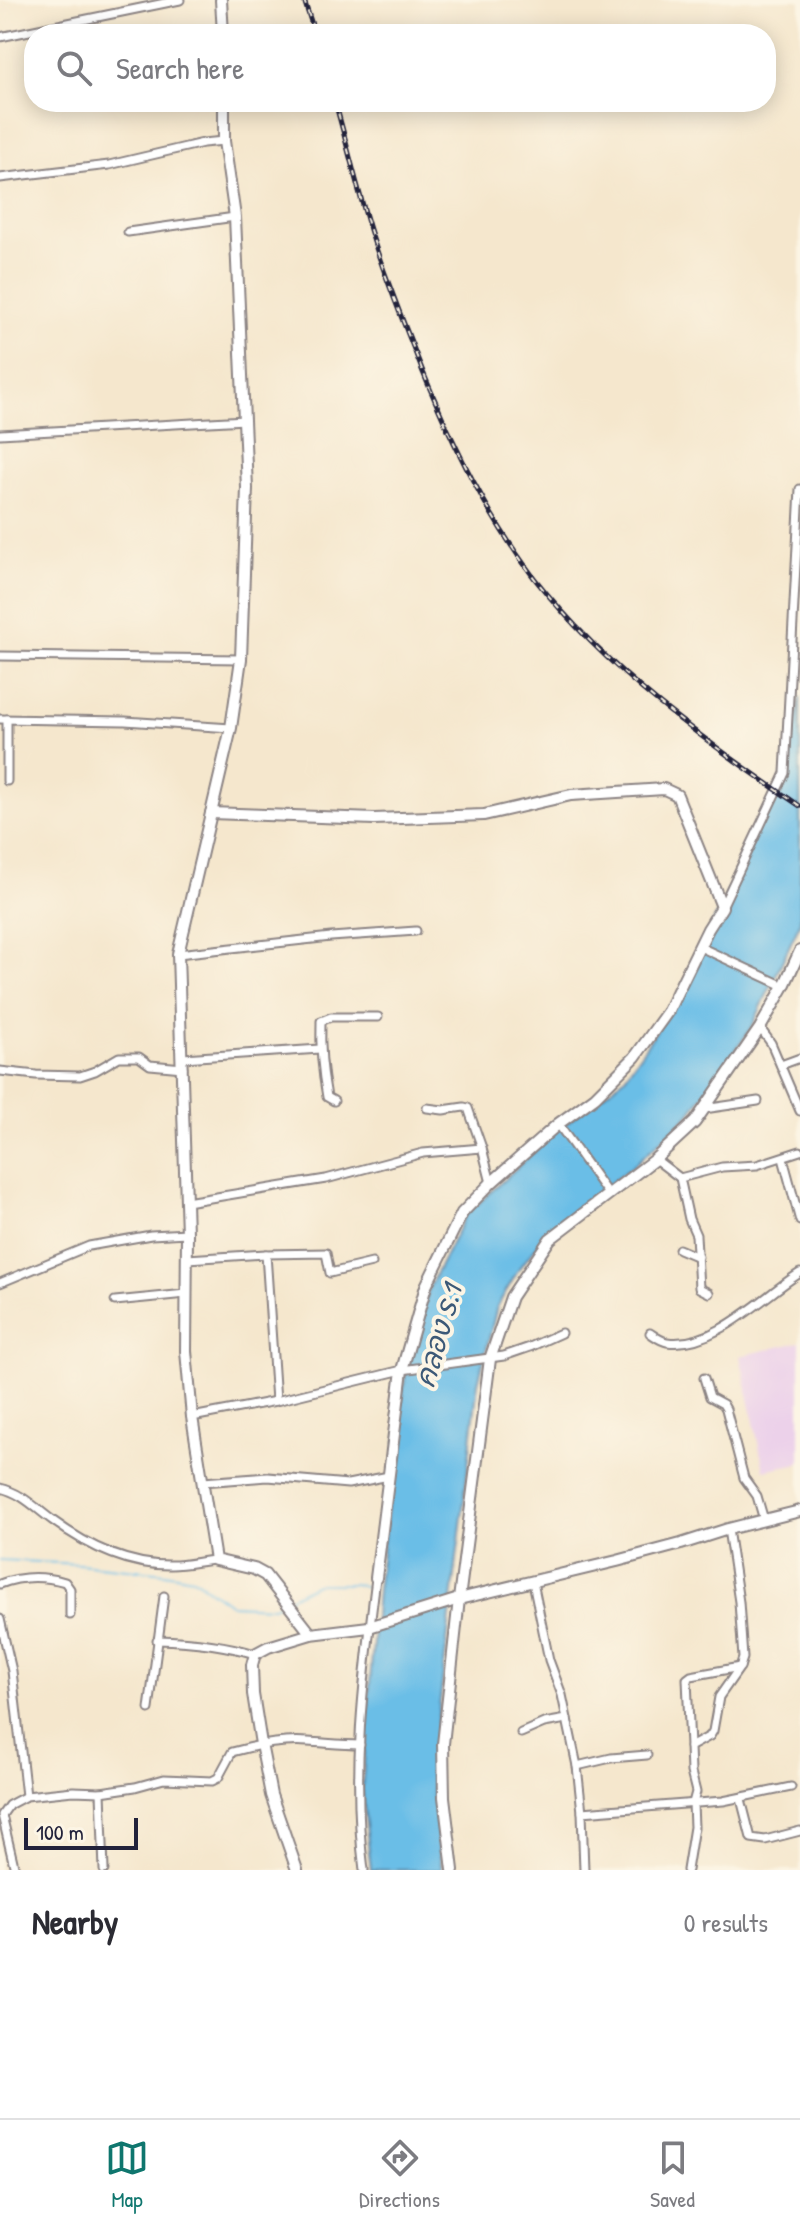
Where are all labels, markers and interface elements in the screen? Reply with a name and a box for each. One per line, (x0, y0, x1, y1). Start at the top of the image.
search box (24, 24, 776, 112)
icon: search (52, 46, 96, 90)
text: Search here (116, 48, 244, 88)
water label: คลอง ร.1 (405, 1277, 472, 1392)
scale bar (24, 1814, 138, 1850)
text: 100 m (36, 1817, 84, 1847)
text: Nearby (32, 1899, 118, 1945)
text: 0 results (684, 1905, 768, 1940)
tab: Map (105, 2136, 149, 2214)
tab: Directions (359, 2136, 440, 2214)
tab: Saved (650, 2136, 695, 2214)

